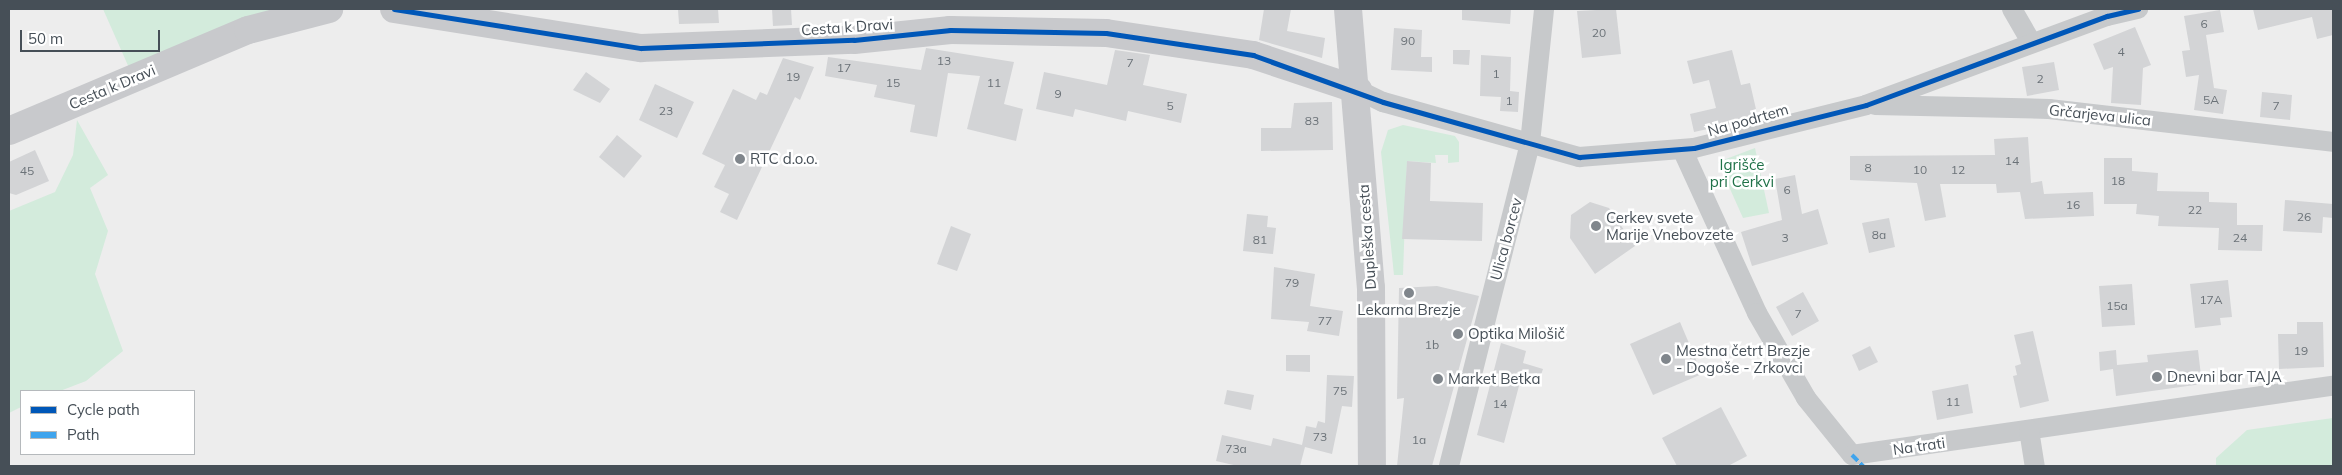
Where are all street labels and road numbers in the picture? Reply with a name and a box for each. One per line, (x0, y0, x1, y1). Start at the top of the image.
street label: Cesta k Dravi (800, 15, 894, 39)
street label: Cesta k Dravi (66, 61, 158, 113)
street label: Na podrtem (1706, 100, 1790, 140)
street label: Grčarjeva ulica (2048, 101, 2152, 129)
street label: Dupleška cesta (1354, 184, 1380, 290)
street label: Ulica borcev (1486, 196, 1526, 282)
street label: Na trati (1892, 433, 1946, 459)

